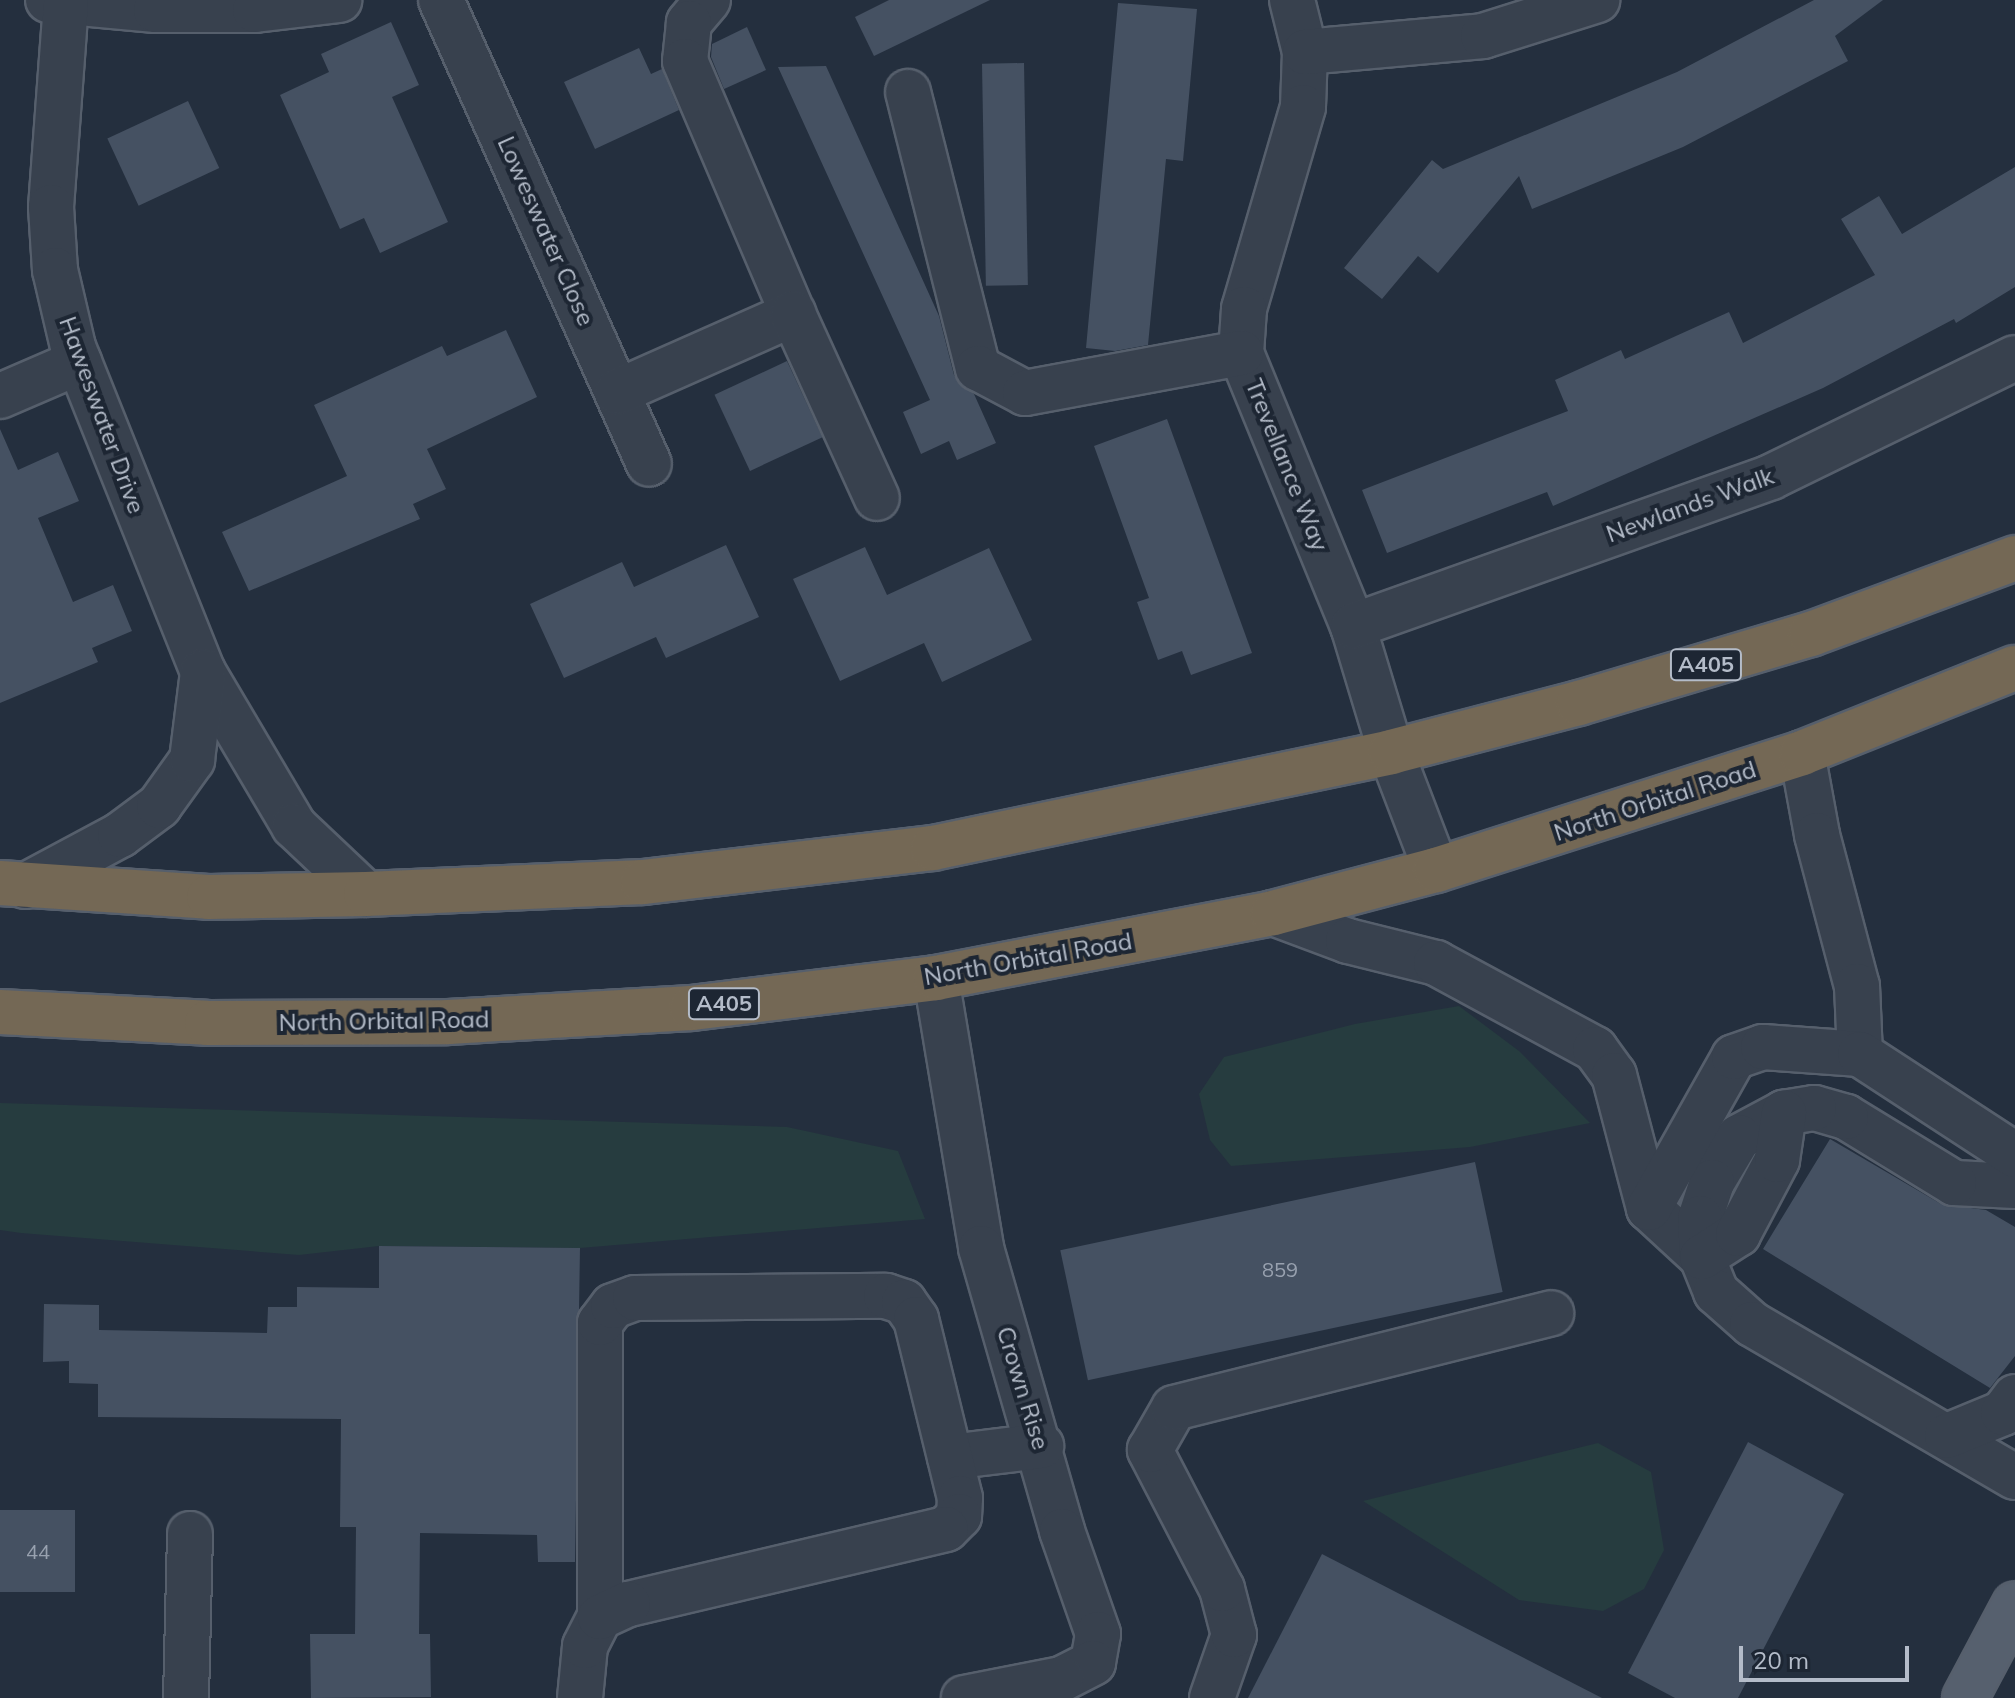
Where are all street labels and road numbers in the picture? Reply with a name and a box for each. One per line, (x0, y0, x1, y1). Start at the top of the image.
street label: Loweswater Close (491, 132, 601, 330)
street label: Haweswater Drive (53, 313, 151, 517)
street label: Trevellance Way (1239, 375, 1335, 555)
street label: Newlands Walk (1602, 461, 1778, 549)
road number: A405 (1668, 647, 1744, 683)
street label: North Orbital Road (1550, 755, 1760, 847)
street label: North Orbital Road (922, 927, 1134, 991)
road number: A405 (686, 986, 762, 1022)
street label: North Orbital Road (278, 1005, 490, 1037)
street label: Crown Rise (991, 1323, 1055, 1453)

